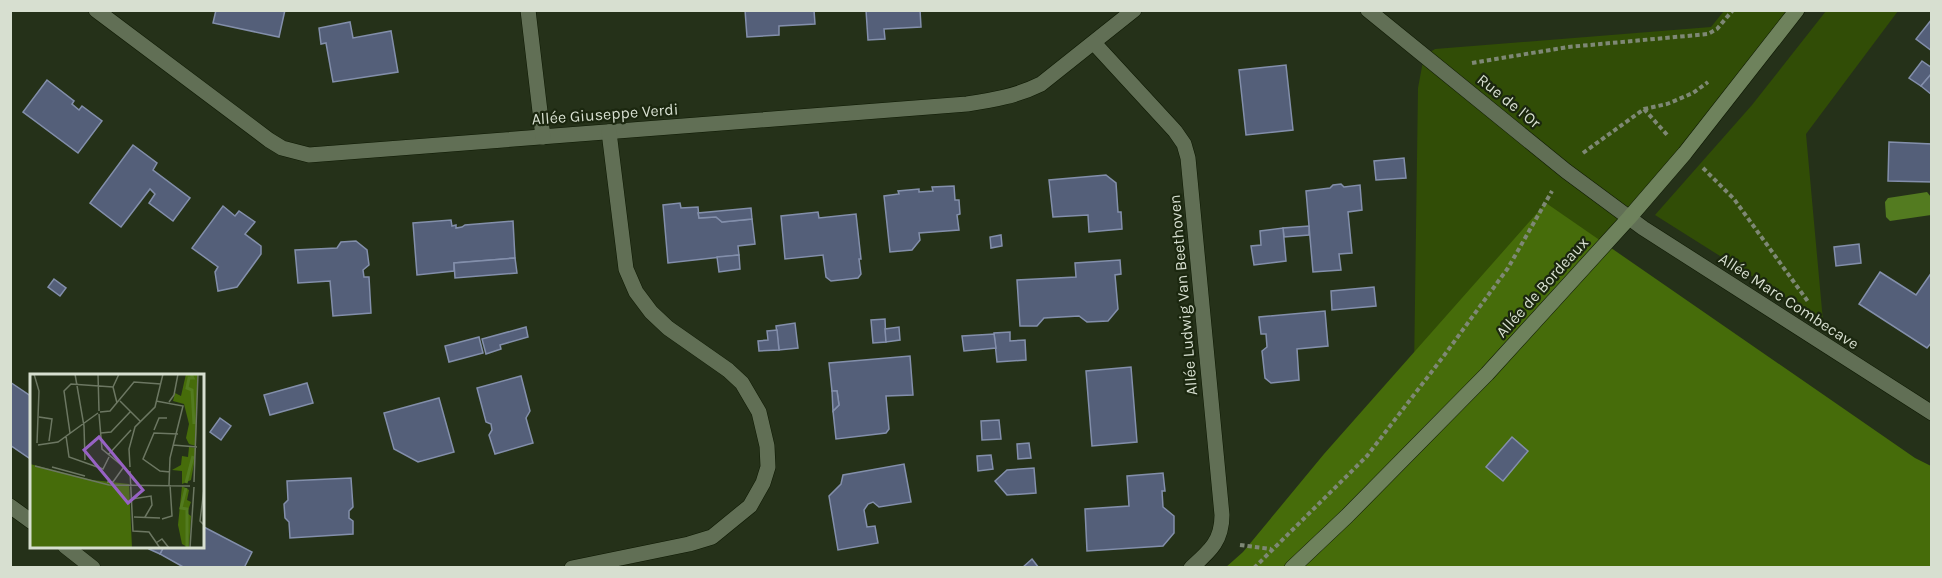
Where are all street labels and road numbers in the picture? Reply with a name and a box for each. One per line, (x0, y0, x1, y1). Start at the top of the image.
street label: Rue de l'Or (1474, 70, 1545, 132)
street label: Allée Giuseppe Verdi (531, 99, 679, 129)
street label: Allée Ludwig Van Beethoven (1165, 194, 1201, 396)
street label: Allée de Bordeaux (1492, 233, 1592, 341)
street label: Allée Marc Combecave (1715, 249, 1863, 353)

